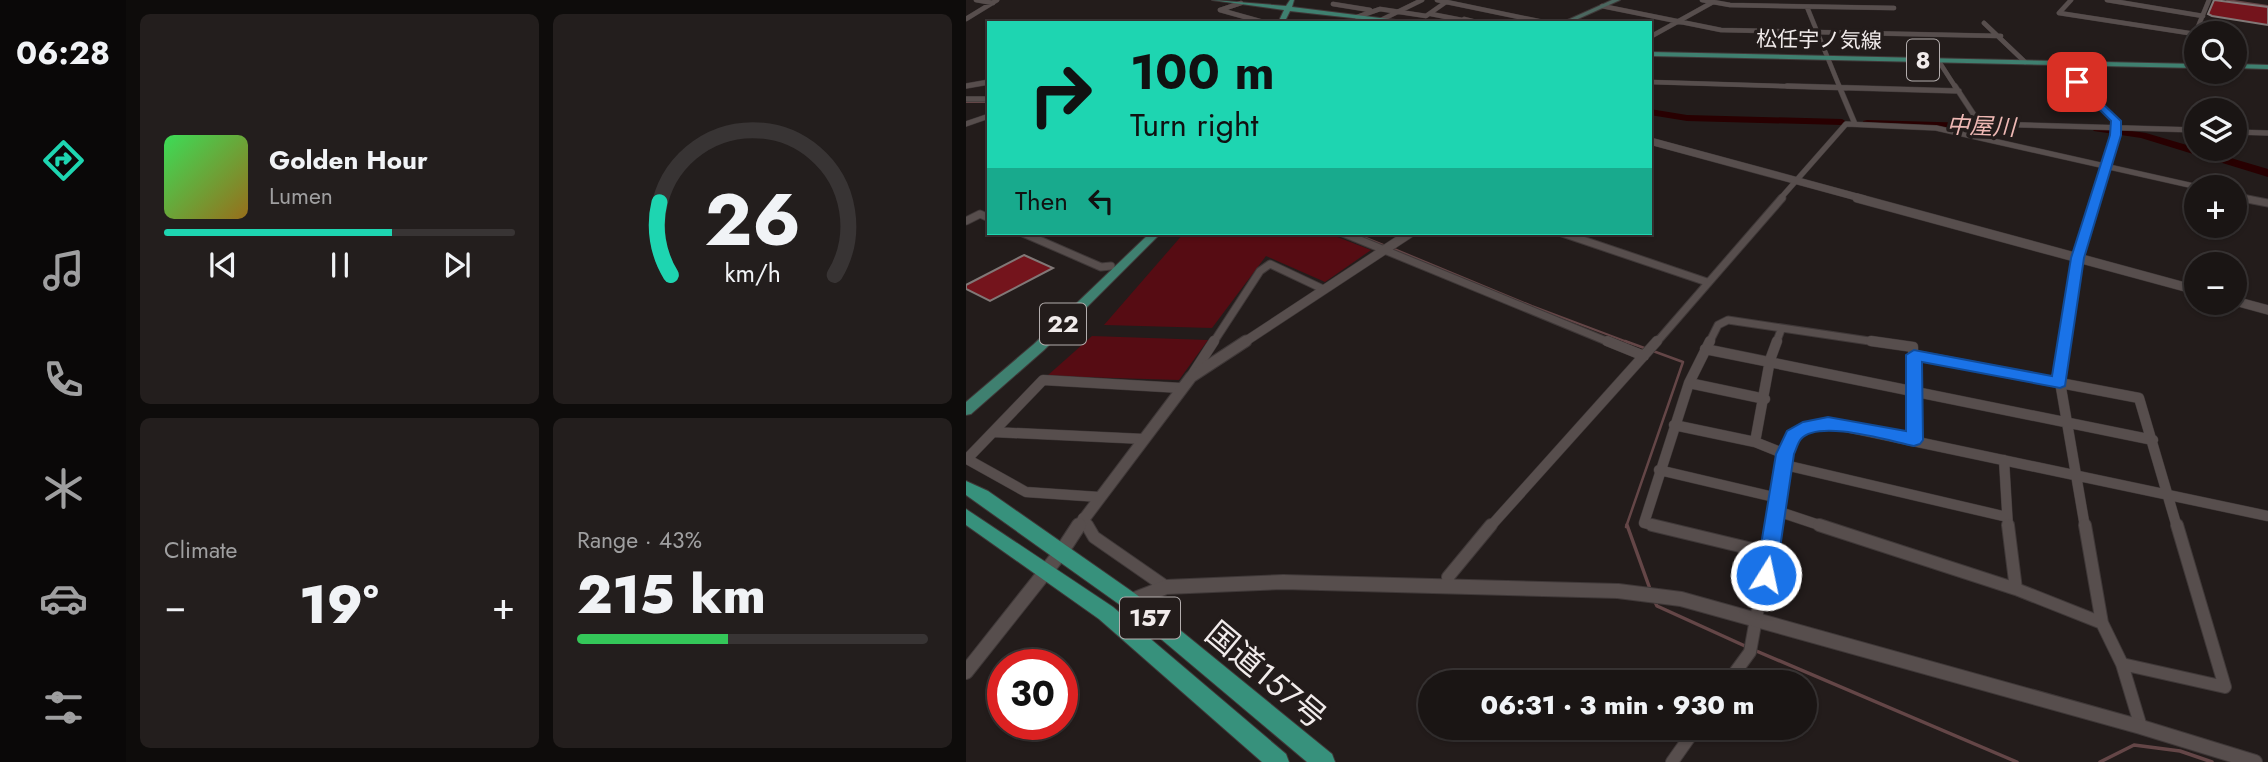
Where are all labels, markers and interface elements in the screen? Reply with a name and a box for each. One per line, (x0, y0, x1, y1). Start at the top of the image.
map controls (2184, 21, 2247, 315)
button: search (2184, 21, 2247, 84)
street label: 松任宇ノ気線 (1756, 24, 1882, 56)
text: 06:28 (16, 30, 110, 76)
text: 100 m (1130, 37, 1275, 107)
road number: 8 (1907, 40, 1939, 80)
icon: right (1015, 49, 1106, 140)
pin (2047, 52, 2107, 112)
icon: arrive (2058, 63, 2096, 101)
button: layers (2184, 98, 2247, 161)
text: Turn right (1130, 102, 1259, 148)
water label: 中屋川 (1946, 108, 2019, 144)
icon: directions (39, 136, 88, 185)
text: Golden Hour (269, 141, 428, 179)
text: 26 (704, 168, 801, 273)
button: + (2184, 175, 2247, 238)
text: Lumen (269, 179, 333, 213)
text: Then (1015, 182, 1068, 220)
icon: left (1082, 182, 1120, 220)
icon: music (39, 246, 88, 295)
icon: previous (204, 246, 242, 284)
icon: pause (321, 246, 359, 284)
icon: next (438, 246, 476, 284)
button: − (2184, 252, 2247, 315)
text: km/h (724, 255, 781, 291)
road number: 22 (1040, 304, 1086, 344)
icon: phone (39, 355, 88, 404)
icon: climate (39, 464, 88, 513)
text: Range · 43% (577, 523, 702, 557)
text: Climate (164, 533, 237, 567)
position arrow (1729, 538, 1803, 612)
text: 215 km (577, 557, 766, 633)
text: 19° (299, 567, 379, 643)
icon: car (39, 574, 88, 623)
text: − (164, 578, 186, 633)
text: + (492, 578, 515, 633)
road number: 157 (1120, 598, 1180, 638)
street label: 国道157号 (1196, 611, 1336, 739)
speed limit sign: 30 (987, 649, 1078, 740)
icon: filters (39, 683, 88, 732)
text: 06:31 · 3 min · 930 m (1481, 686, 1754, 724)

